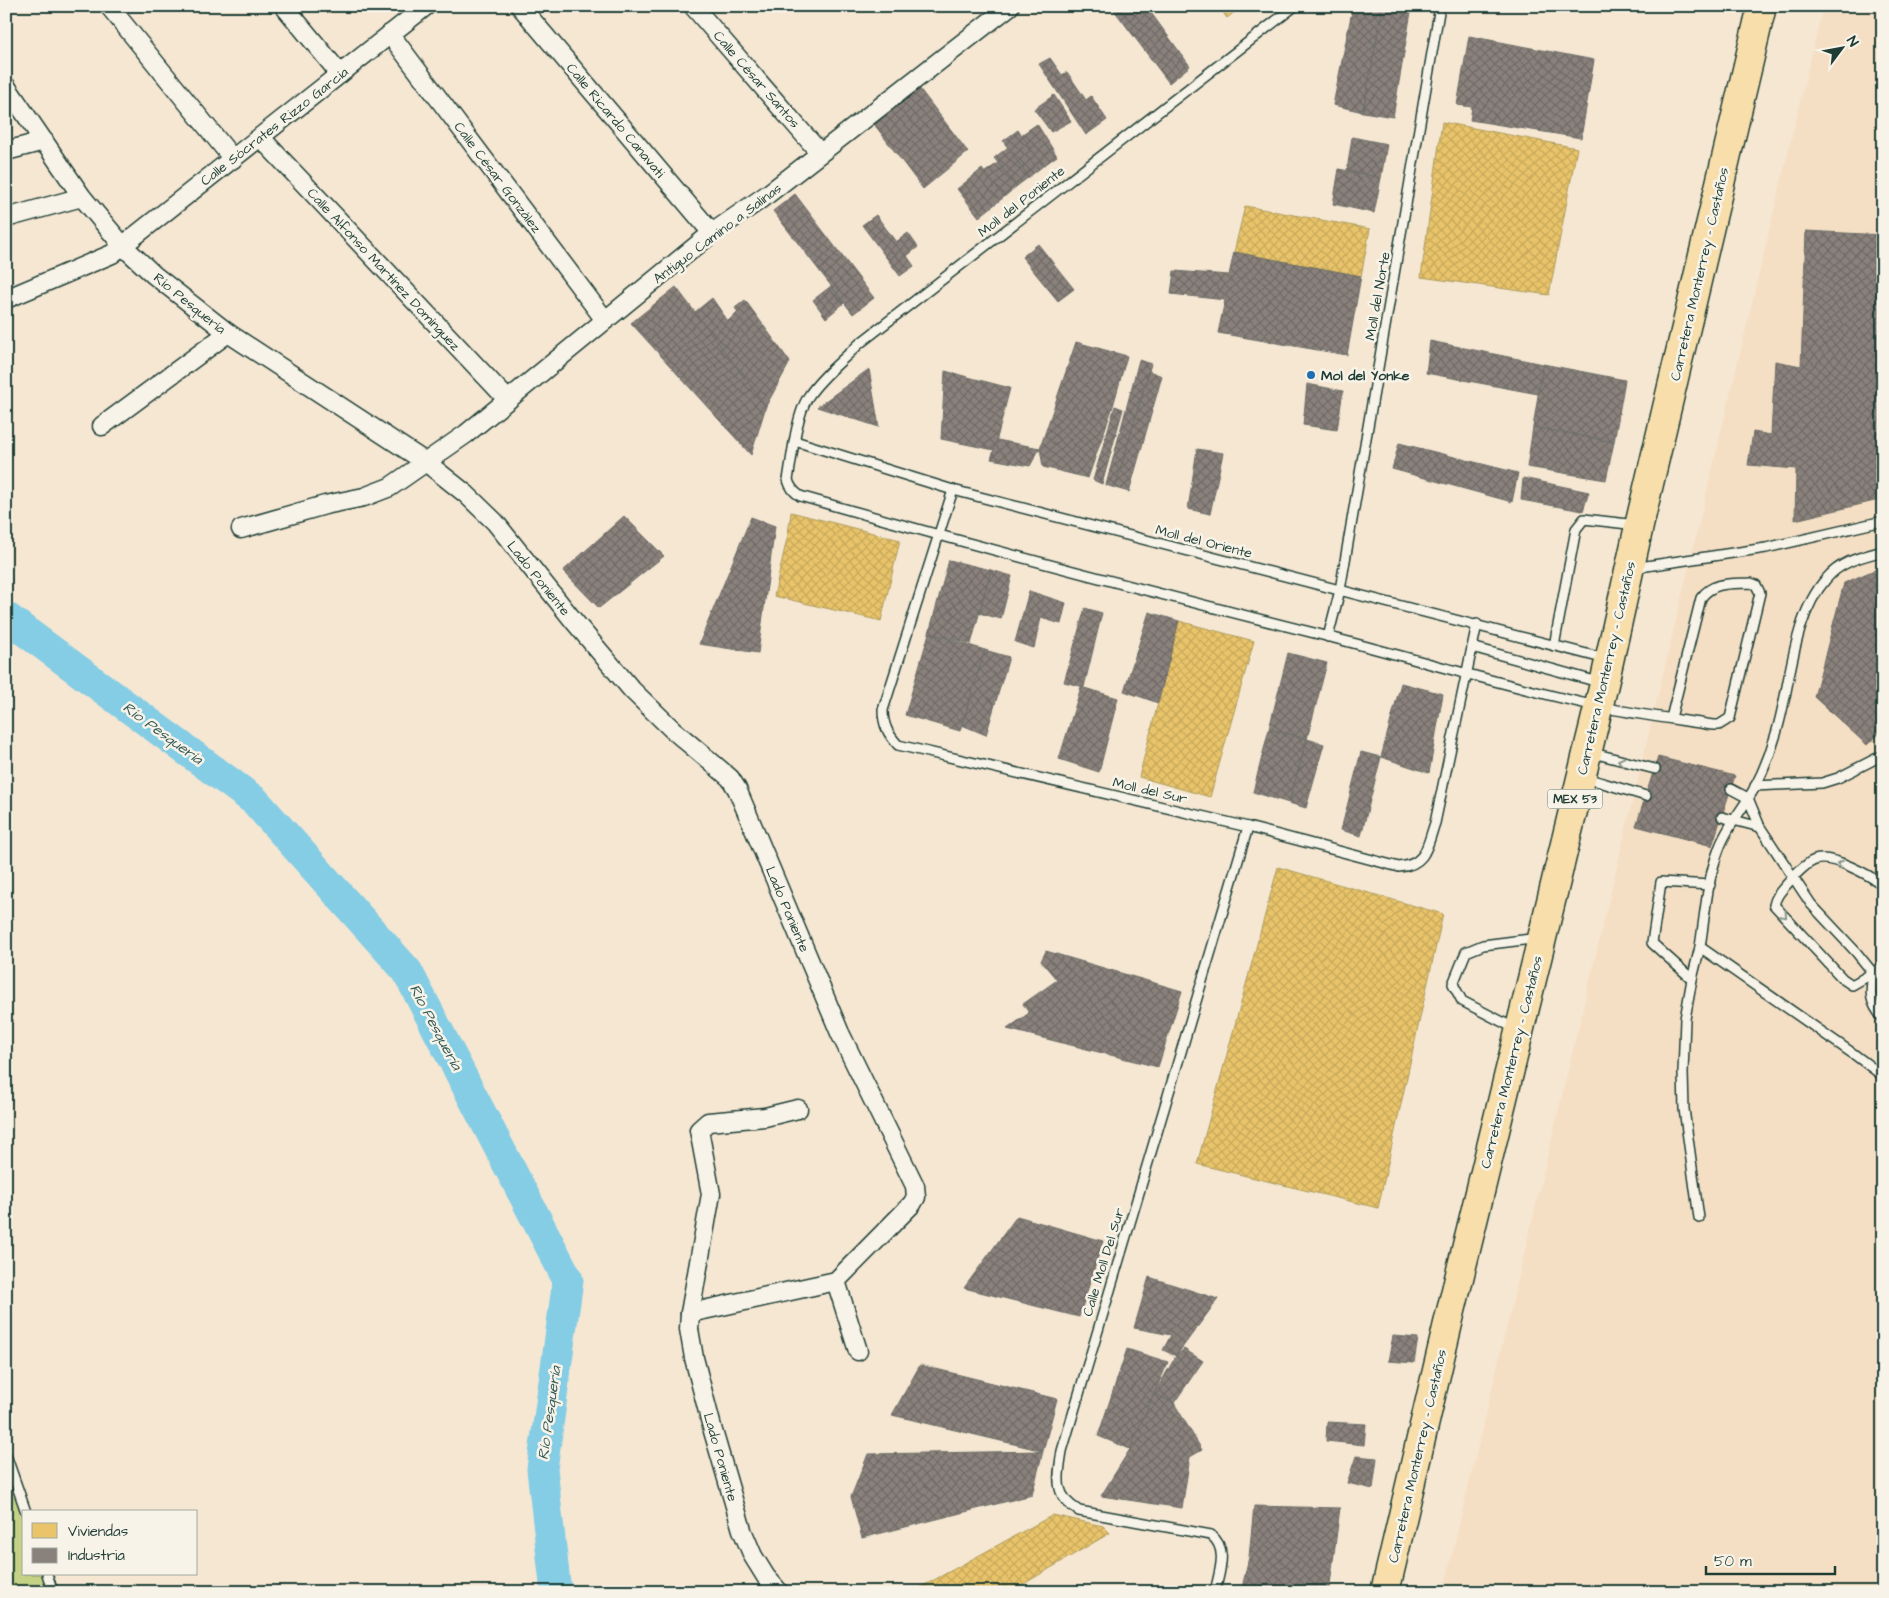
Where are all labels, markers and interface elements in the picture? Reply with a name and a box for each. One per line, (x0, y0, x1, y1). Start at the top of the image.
north arrow (1816, 22, 1866, 72)
street label: Calle César Santos (708, 27, 804, 133)
text: N (1841, 33, 1863, 51)
street label: Calle Ricardo Canavati (561, 59, 669, 182)
street label: Calle Sócrates Rizzo García (196, 63, 353, 191)
street label: Calle César González (449, 118, 546, 238)
street label: Moll del Poniente (974, 161, 1070, 242)
street label: Carretera Monterrey - Castaños (1666, 166, 1734, 383)
street label: Antiguo Camino a Salinas (649, 179, 786, 289)
street label: Calle Alfonso Martínez Domínguez (302, 184, 464, 356)
street label: Moll del Norte (1360, 250, 1396, 342)
street label: Río Pesquería (149, 268, 230, 339)
place label: Mol del Yonke (1321, 366, 1410, 386)
marker: Mol del Yonke (1305, 369, 1317, 381)
street label: Moll del Oriente (1153, 520, 1255, 564)
street label: Lado Poniente (502, 537, 575, 621)
street label: Carretera Monterrey - Castaños (1573, 560, 1641, 777)
water label: Río Pesquería (118, 697, 208, 770)
one-way arrow (1617, 756, 1625, 766)
street label: Moll del Sur (1111, 773, 1189, 809)
road number: MEX 53 (1548, 790, 1602, 809)
one-way arrow (1835, 859, 1844, 870)
street label: Lado Poniente (760, 863, 814, 956)
one-way arrow (1778, 909, 1787, 918)
street label: Carretera Monterrey - Castaños (1476, 954, 1548, 1171)
water label: Río Pesquería (404, 981, 468, 1075)
street label: Calle Moll Del Sur (1078, 1205, 1130, 1319)
street label: Carretera Monterrey - Castaños (1384, 1348, 1452, 1565)
water label: Río Pesquería (533, 1364, 567, 1461)
street label: Lado Poniente (698, 1411, 742, 1504)
legend (22, 1510, 198, 1576)
text: Viviendas (68, 1521, 129, 1542)
scale bar (1706, 1543, 1835, 1575)
text: Industria (68, 1545, 125, 1566)
text: 50 m (1714, 1551, 1752, 1572)

